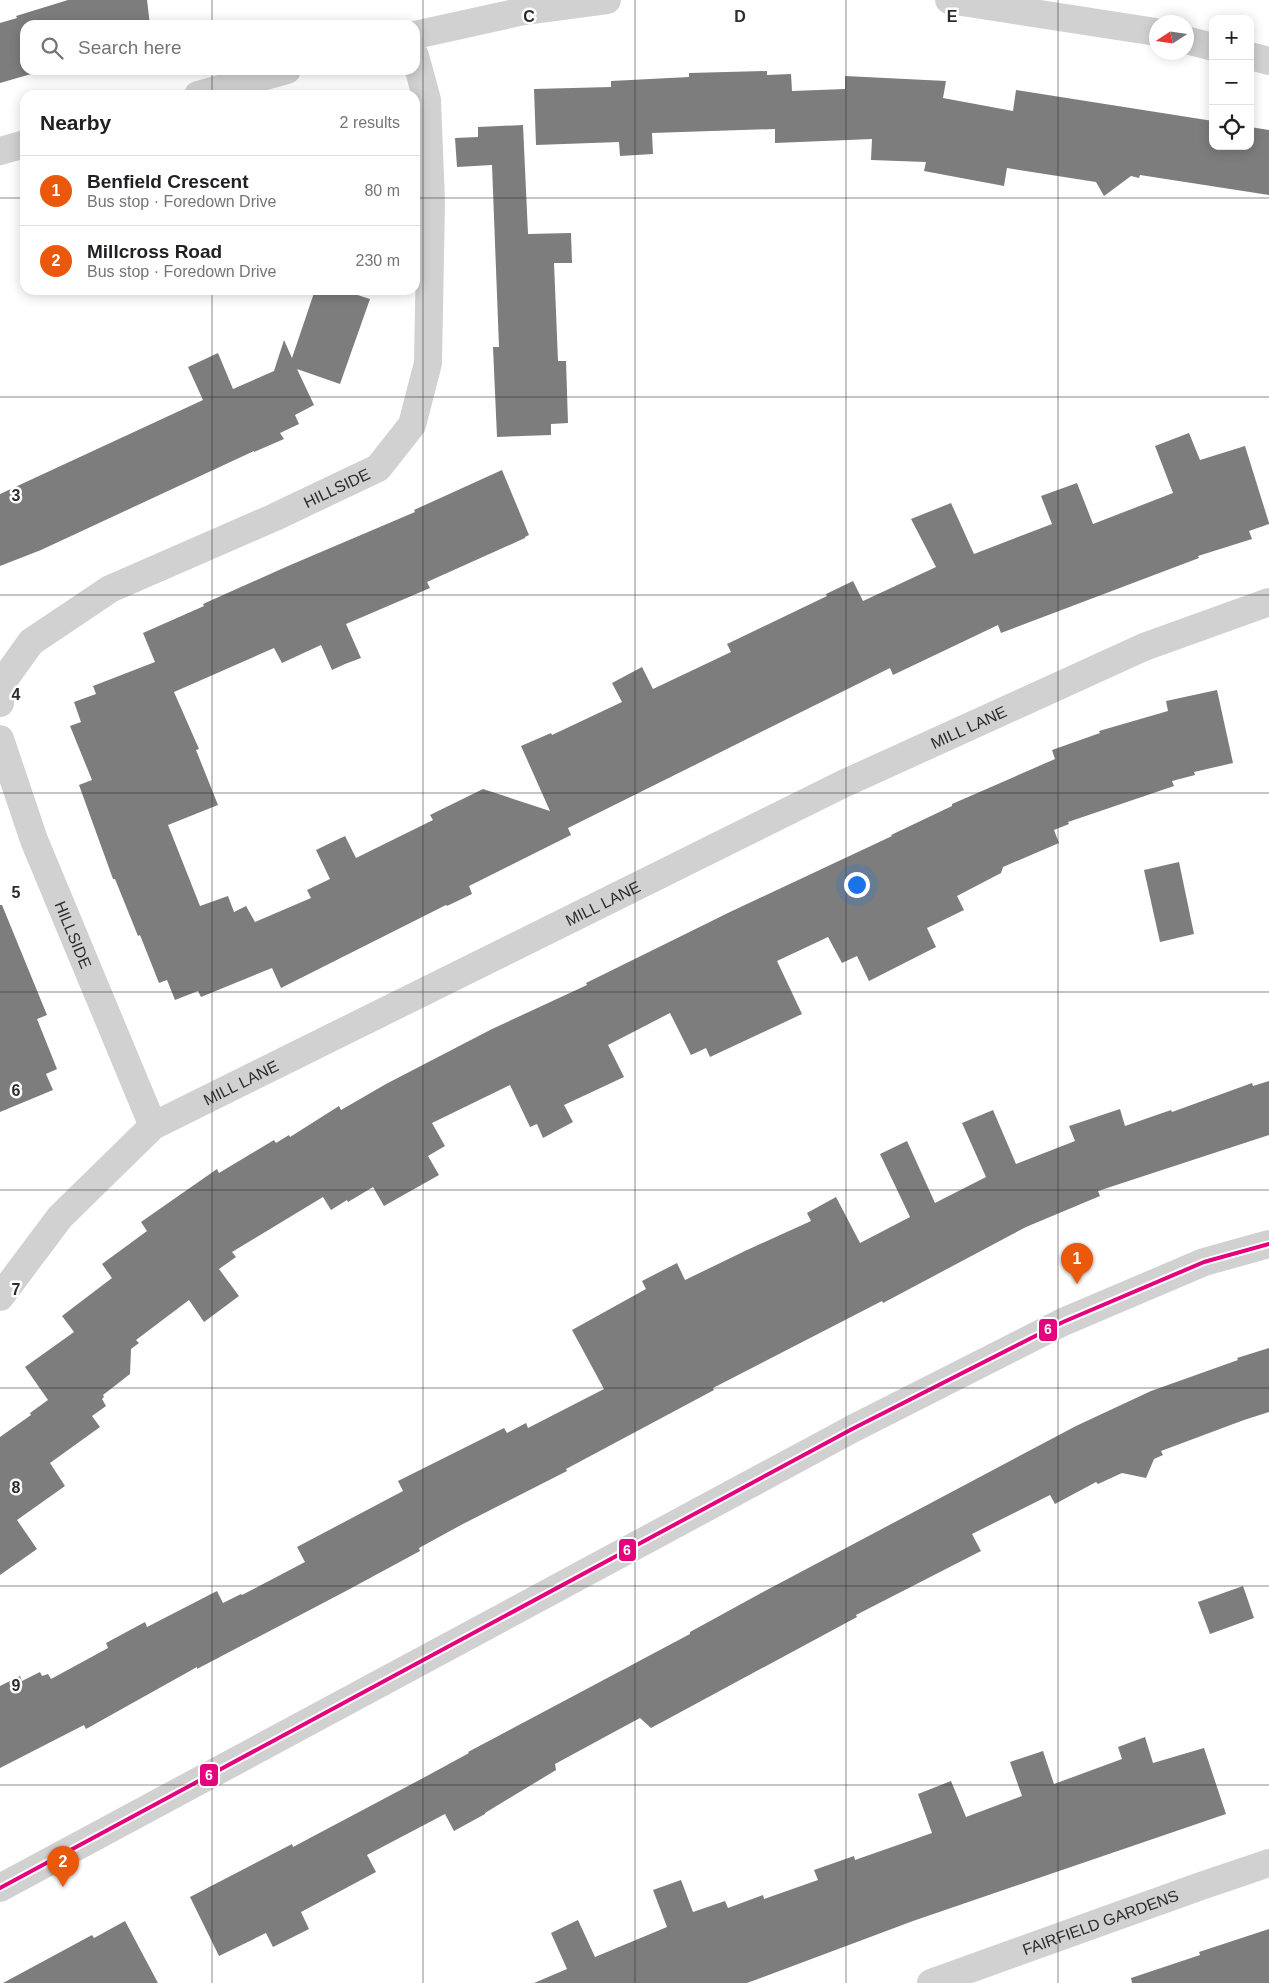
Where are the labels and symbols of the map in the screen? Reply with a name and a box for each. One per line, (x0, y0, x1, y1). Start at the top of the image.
text: C (523, 8, 535, 25)
text: D (734, 8, 746, 25)
text: E (947, 8, 958, 25)
north arrow (1149, 15, 1194, 60)
street label: HILLSIDE (301, 465, 372, 511)
text: 3 (12, 487, 21, 504)
text: 4 (12, 686, 21, 703)
street label: MILL LANE (928, 702, 1009, 751)
your location (844, 872, 870, 898)
street label: MILL LANE (562, 877, 643, 929)
text: 5 (12, 884, 21, 901)
street label: HILLSIDE (52, 898, 95, 971)
street label: MILL LANE (201, 1057, 281, 1108)
text: 6 (12, 1082, 21, 1099)
pin: 1 (1061, 1243, 1093, 1284)
text: 7 (12, 1281, 21, 1298)
line badge: 6 (1038, 1318, 1058, 1342)
text: 6 (1044, 1321, 1052, 1337)
text: 8 (12, 1479, 21, 1496)
line badge: 6 (618, 1538, 637, 1562)
text: 6 (623, 1542, 631, 1558)
text: 9 (12, 1677, 21, 1694)
line badge: 6 (199, 1763, 219, 1787)
text: 6 (205, 1767, 213, 1783)
pin: 2 (47, 1846, 79, 1887)
street label: FAIRFIELD GARDENS (1020, 1886, 1181, 1958)

